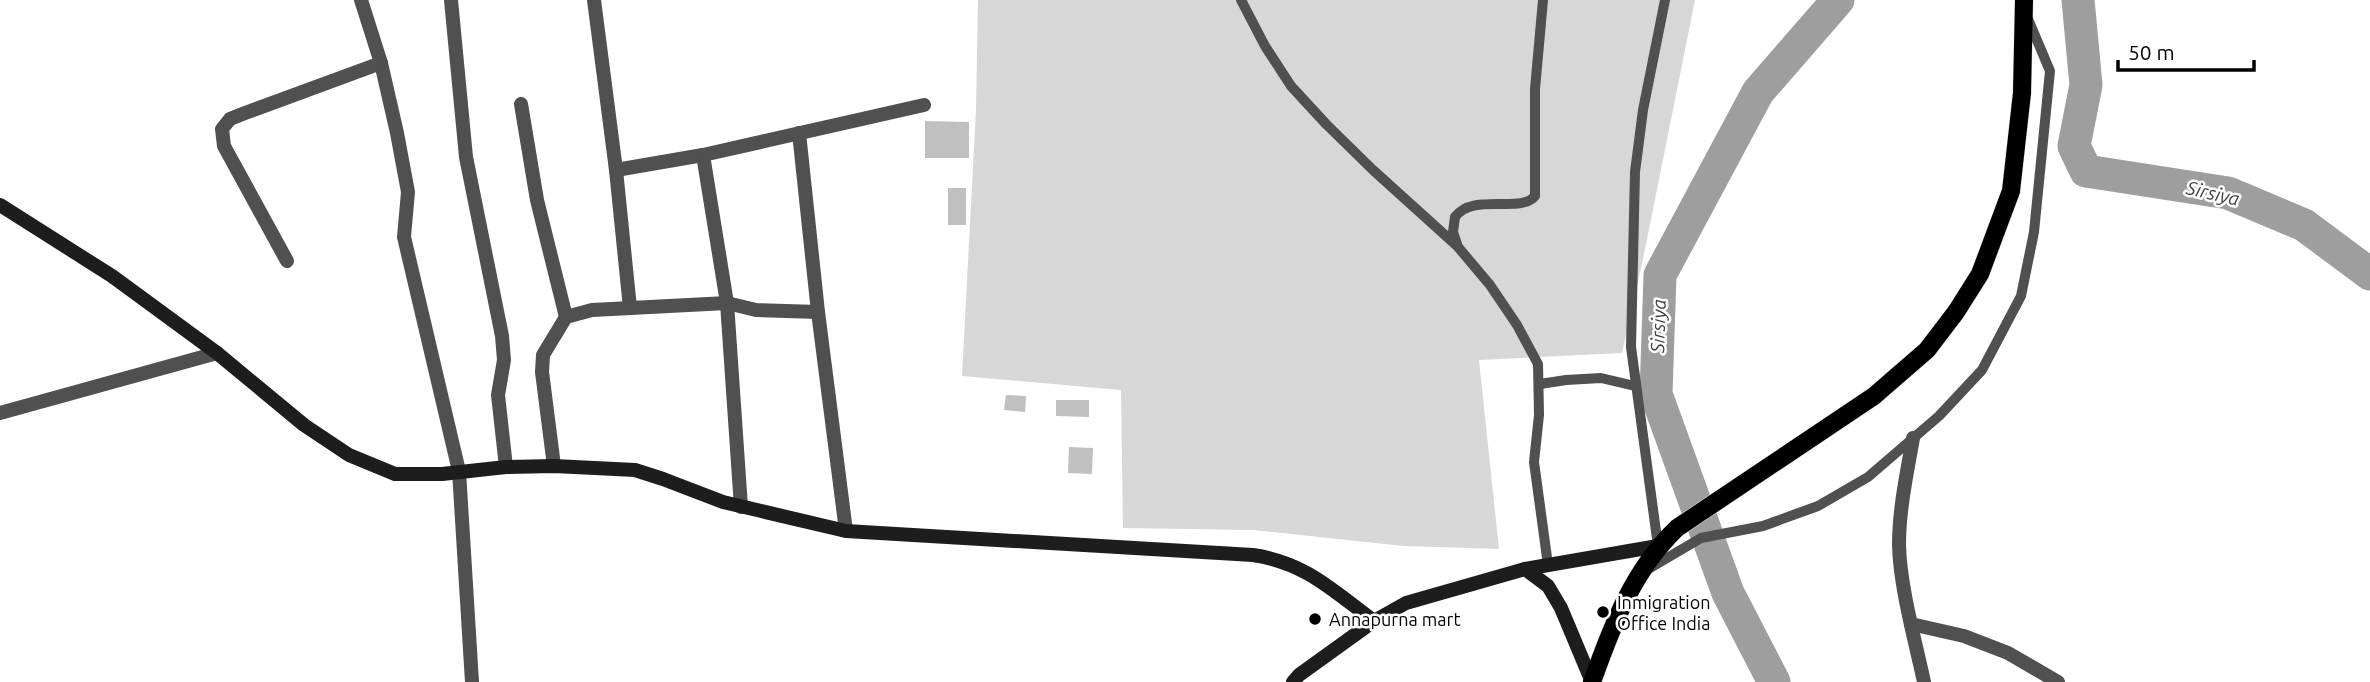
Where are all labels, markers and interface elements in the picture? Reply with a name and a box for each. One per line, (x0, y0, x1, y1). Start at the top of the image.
scale bar (2118, 28, 2254, 72)
text: 50 m (2128, 40, 2175, 64)
water label: Sirsiya (2183, 176, 2242, 210)
water label: Sirsiya (1646, 299, 1670, 354)
place label: Inmigration Office India (1617, 592, 1710, 633)
marker: Inmigration Office India (1595, 604, 1611, 620)
place label: Annapurna mart (1329, 609, 1460, 629)
marker: Annapurna mart (1307, 611, 1323, 627)

